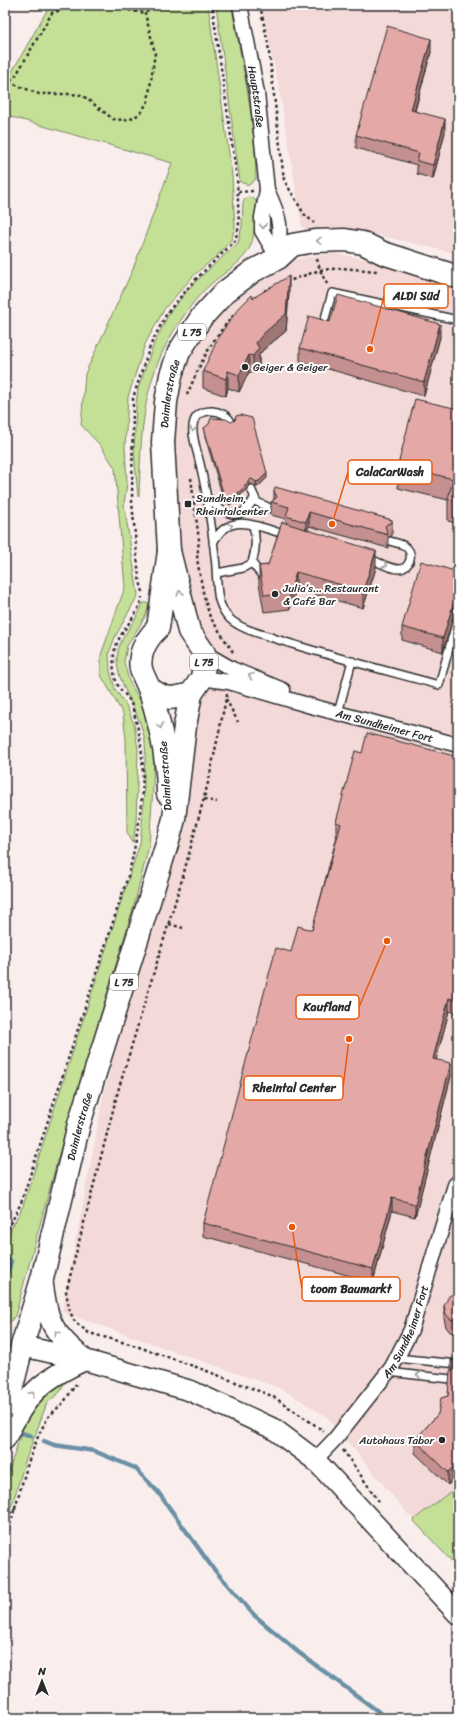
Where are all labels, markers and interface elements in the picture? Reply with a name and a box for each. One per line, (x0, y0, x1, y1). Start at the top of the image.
street label: Hauptstraße (242, 64, 270, 129)
one-way arrow (258, 222, 267, 229)
one-way arrow (316, 236, 322, 245)
callout: ALDI Süd (384, 284, 448, 308)
text: ALDI Süd (392, 285, 441, 307)
road number: L 75 (178, 324, 206, 340)
street label: Daimlerstraße (155, 356, 186, 429)
place label: Geiger & Geiger (253, 358, 329, 377)
marker: Geiger & Geiger (240, 362, 250, 372)
one-way arrow (189, 425, 198, 432)
callout: CalaCarWash (348, 460, 432, 484)
text: CalaCarWash (355, 461, 425, 483)
place label: Sundheim, Rheintalcenter (196, 489, 270, 521)
marker: Sundheim, Rheintalcenter (183, 499, 193, 509)
one-way arrow (226, 522, 233, 530)
one-way arrow (380, 560, 388, 568)
place label: Julia’s… Restaurant & Café Bar (282, 579, 379, 611)
marker: Julia’s… Restaurant & Café Bar (270, 589, 280, 599)
one-way arrow (176, 590, 185, 597)
road number: L 75 (190, 654, 218, 670)
one-way arrow (248, 673, 255, 681)
street label: Am Sundheimer Fort (333, 704, 436, 748)
one-way arrow (155, 722, 164, 729)
street label: Daimlerstraße (154, 740, 177, 811)
road number: L 75 (110, 974, 138, 990)
callout: Kaufland (296, 995, 359, 1019)
text: Kaufland (302, 996, 352, 1018)
callout: Rheintal Center (244, 1076, 343, 1100)
text: Rheintal Center (252, 1077, 337, 1099)
street label: Daimlerstraße (62, 1090, 98, 1163)
callout: toom Baumarkt (302, 1277, 400, 1301)
text: toom Baumarkt (310, 1278, 393, 1300)
street label: Am Sundheimer Fort (377, 1283, 434, 1383)
one-way arrow (54, 1330, 62, 1337)
one-way arrow (416, 1371, 422, 1380)
one-way arrow (28, 1391, 35, 1398)
place label: Autohaus Tabor (358, 1431, 435, 1450)
marker: Autohaus Tabor (437, 1435, 447, 1445)
north arrow (22, 1661, 62, 1701)
text: N (37, 1662, 46, 1681)

